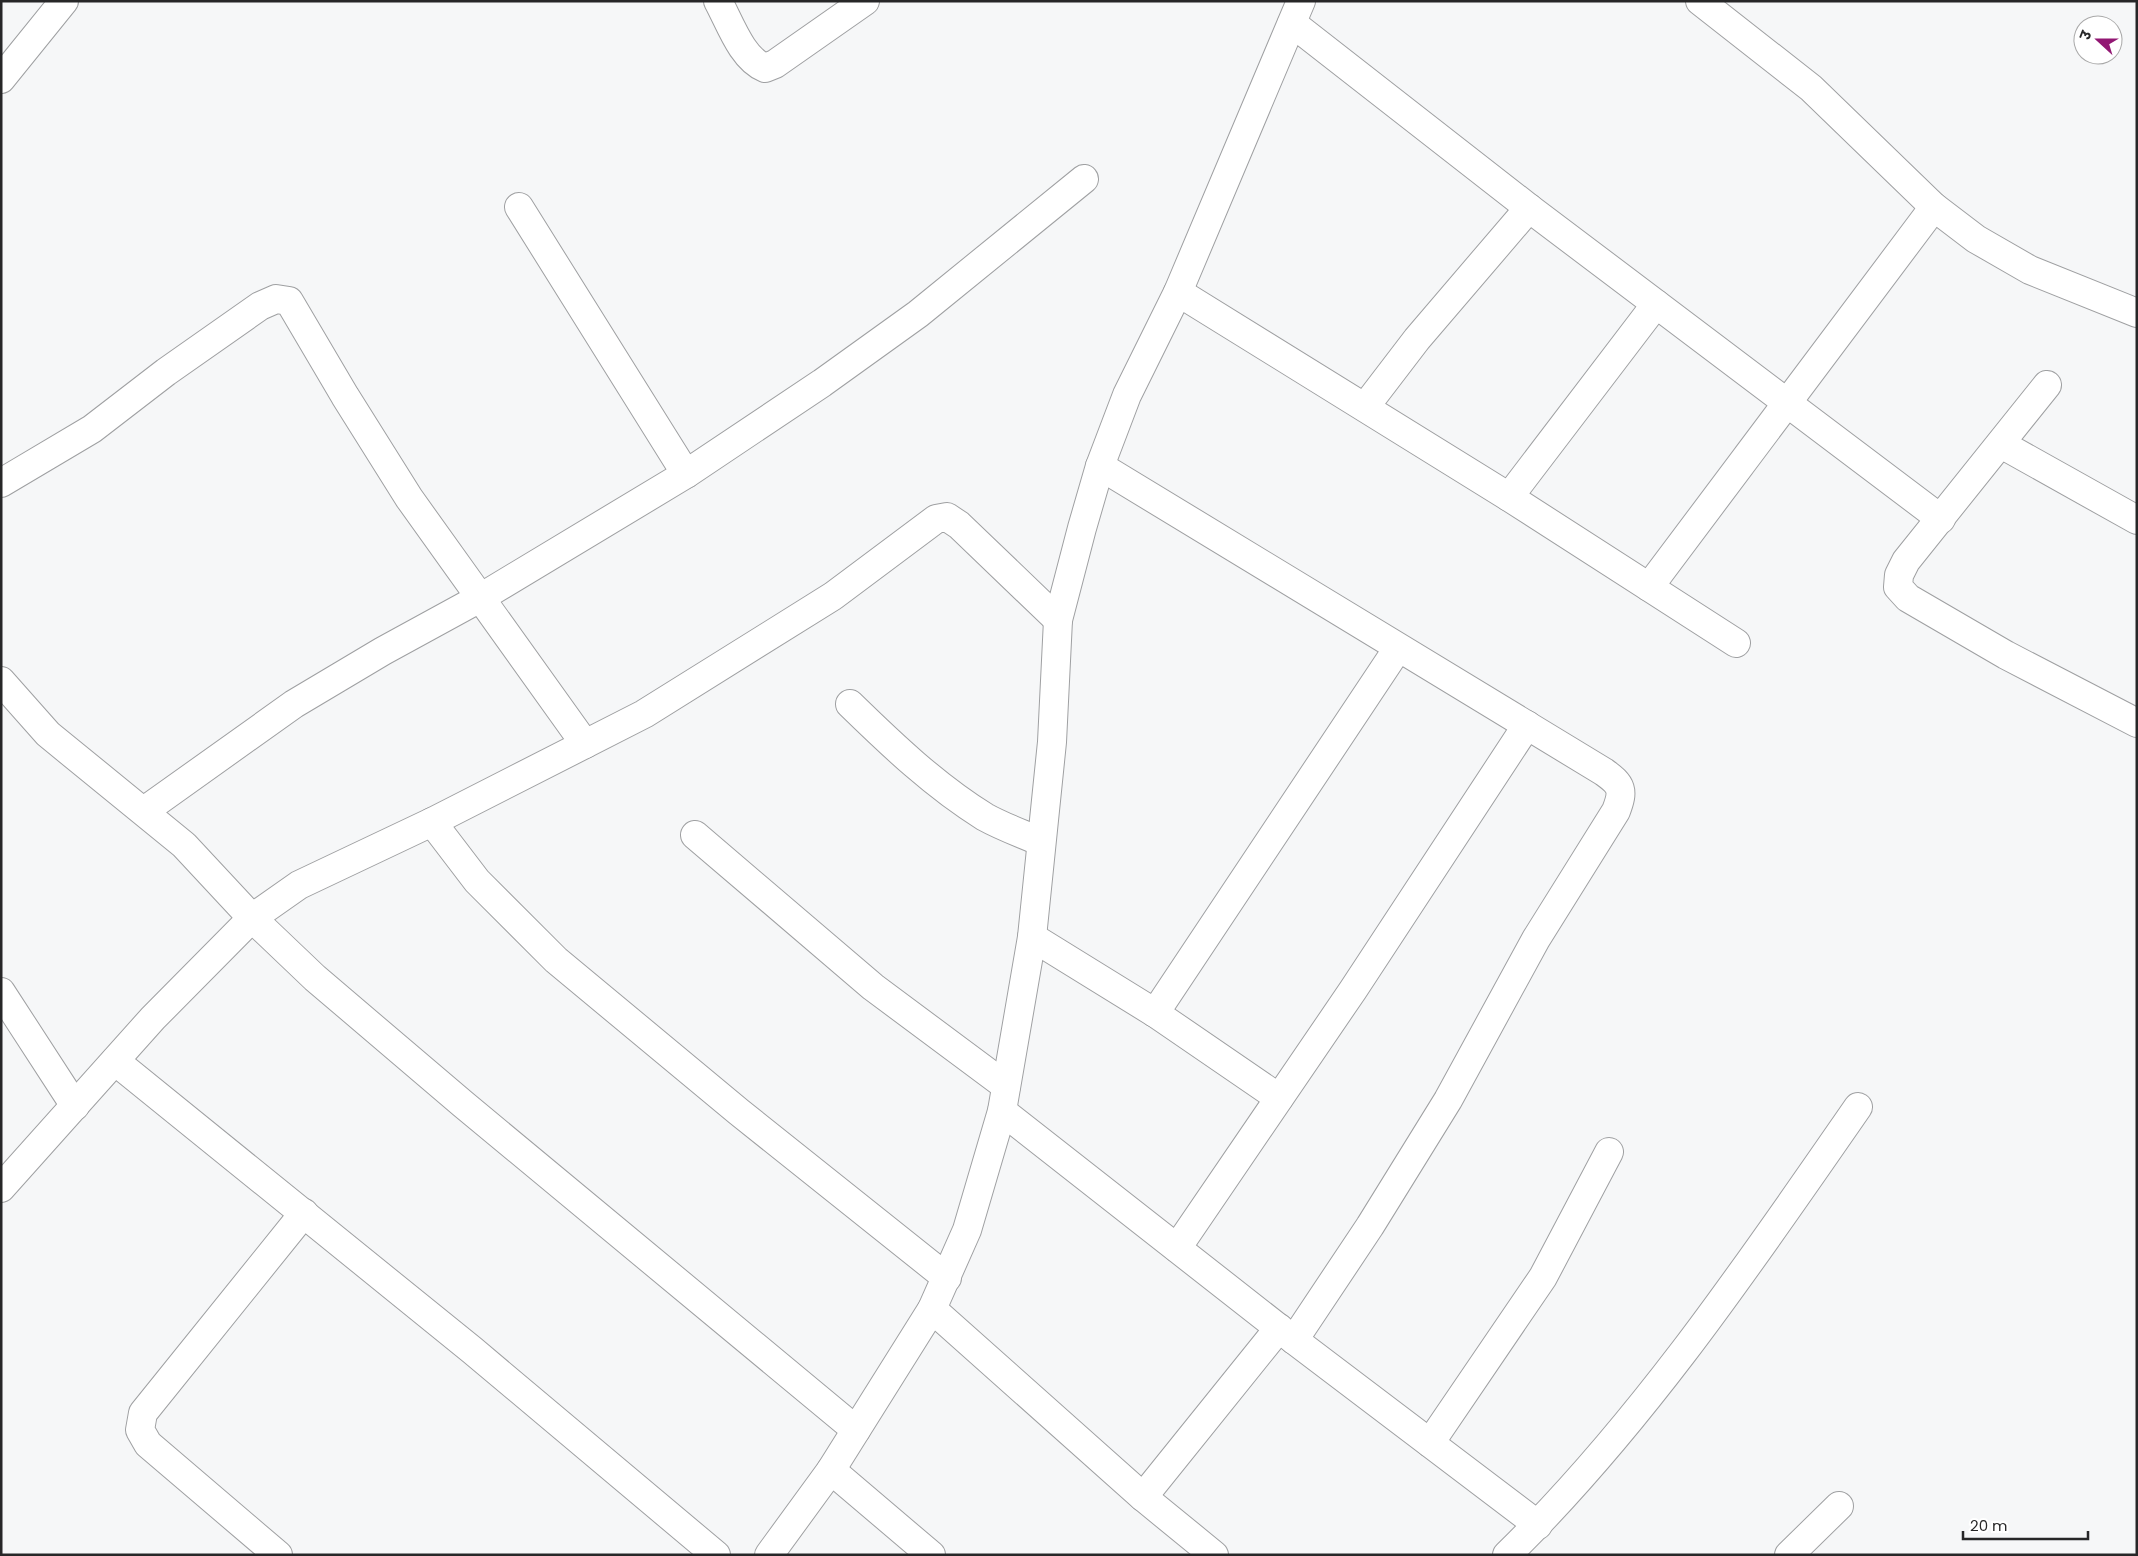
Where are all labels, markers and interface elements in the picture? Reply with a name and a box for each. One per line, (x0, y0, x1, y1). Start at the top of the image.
north arrow (2073, 15, 2123, 65)
text: उ (2075, 27, 2097, 44)
scale bar (1963, 1508, 2088, 1540)
text: 20 m (1970, 1515, 2008, 1536)

